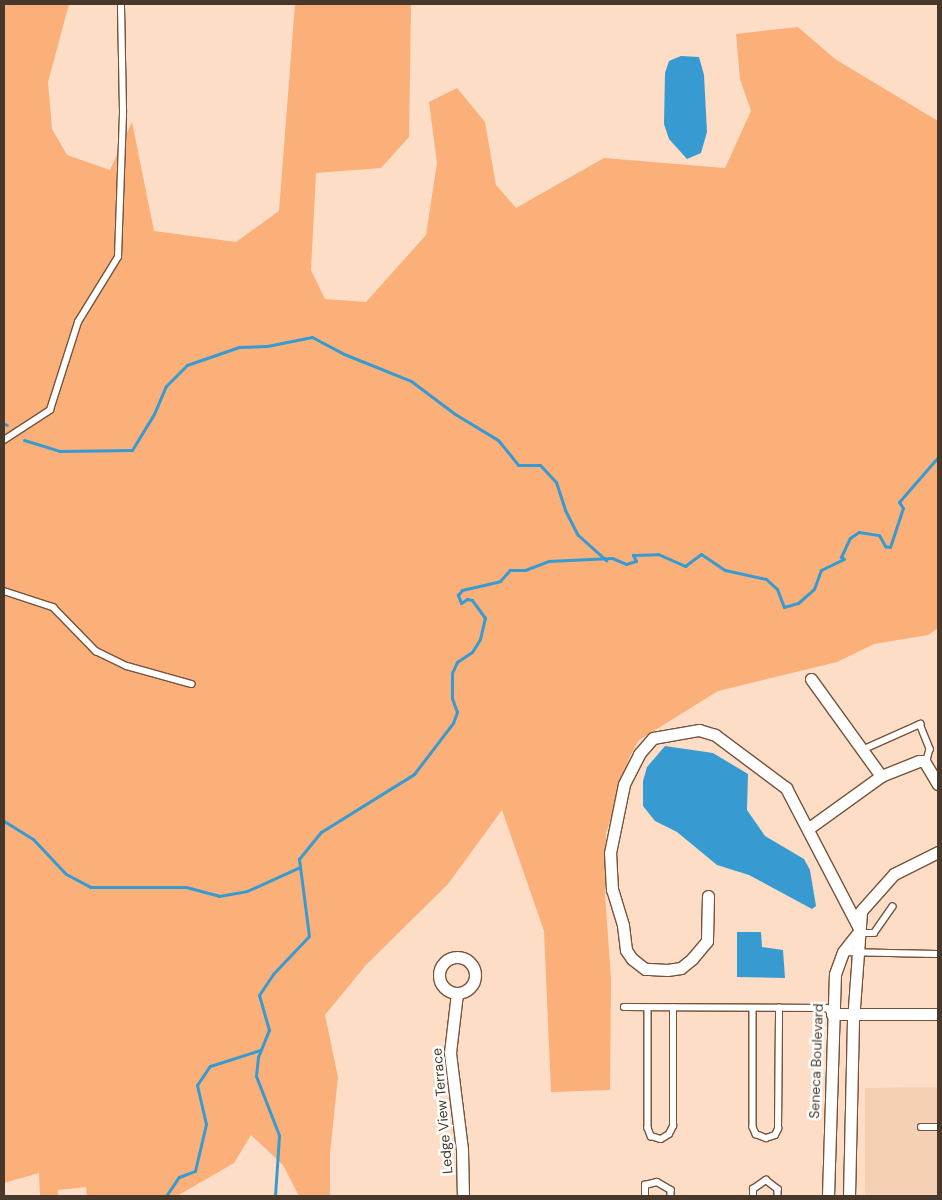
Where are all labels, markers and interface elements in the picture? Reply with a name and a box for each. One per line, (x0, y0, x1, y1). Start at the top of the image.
street label: Seneca Boulevard (806, 1003, 826, 1119)
street label: Ledge View Terrace (428, 1047, 456, 1175)

